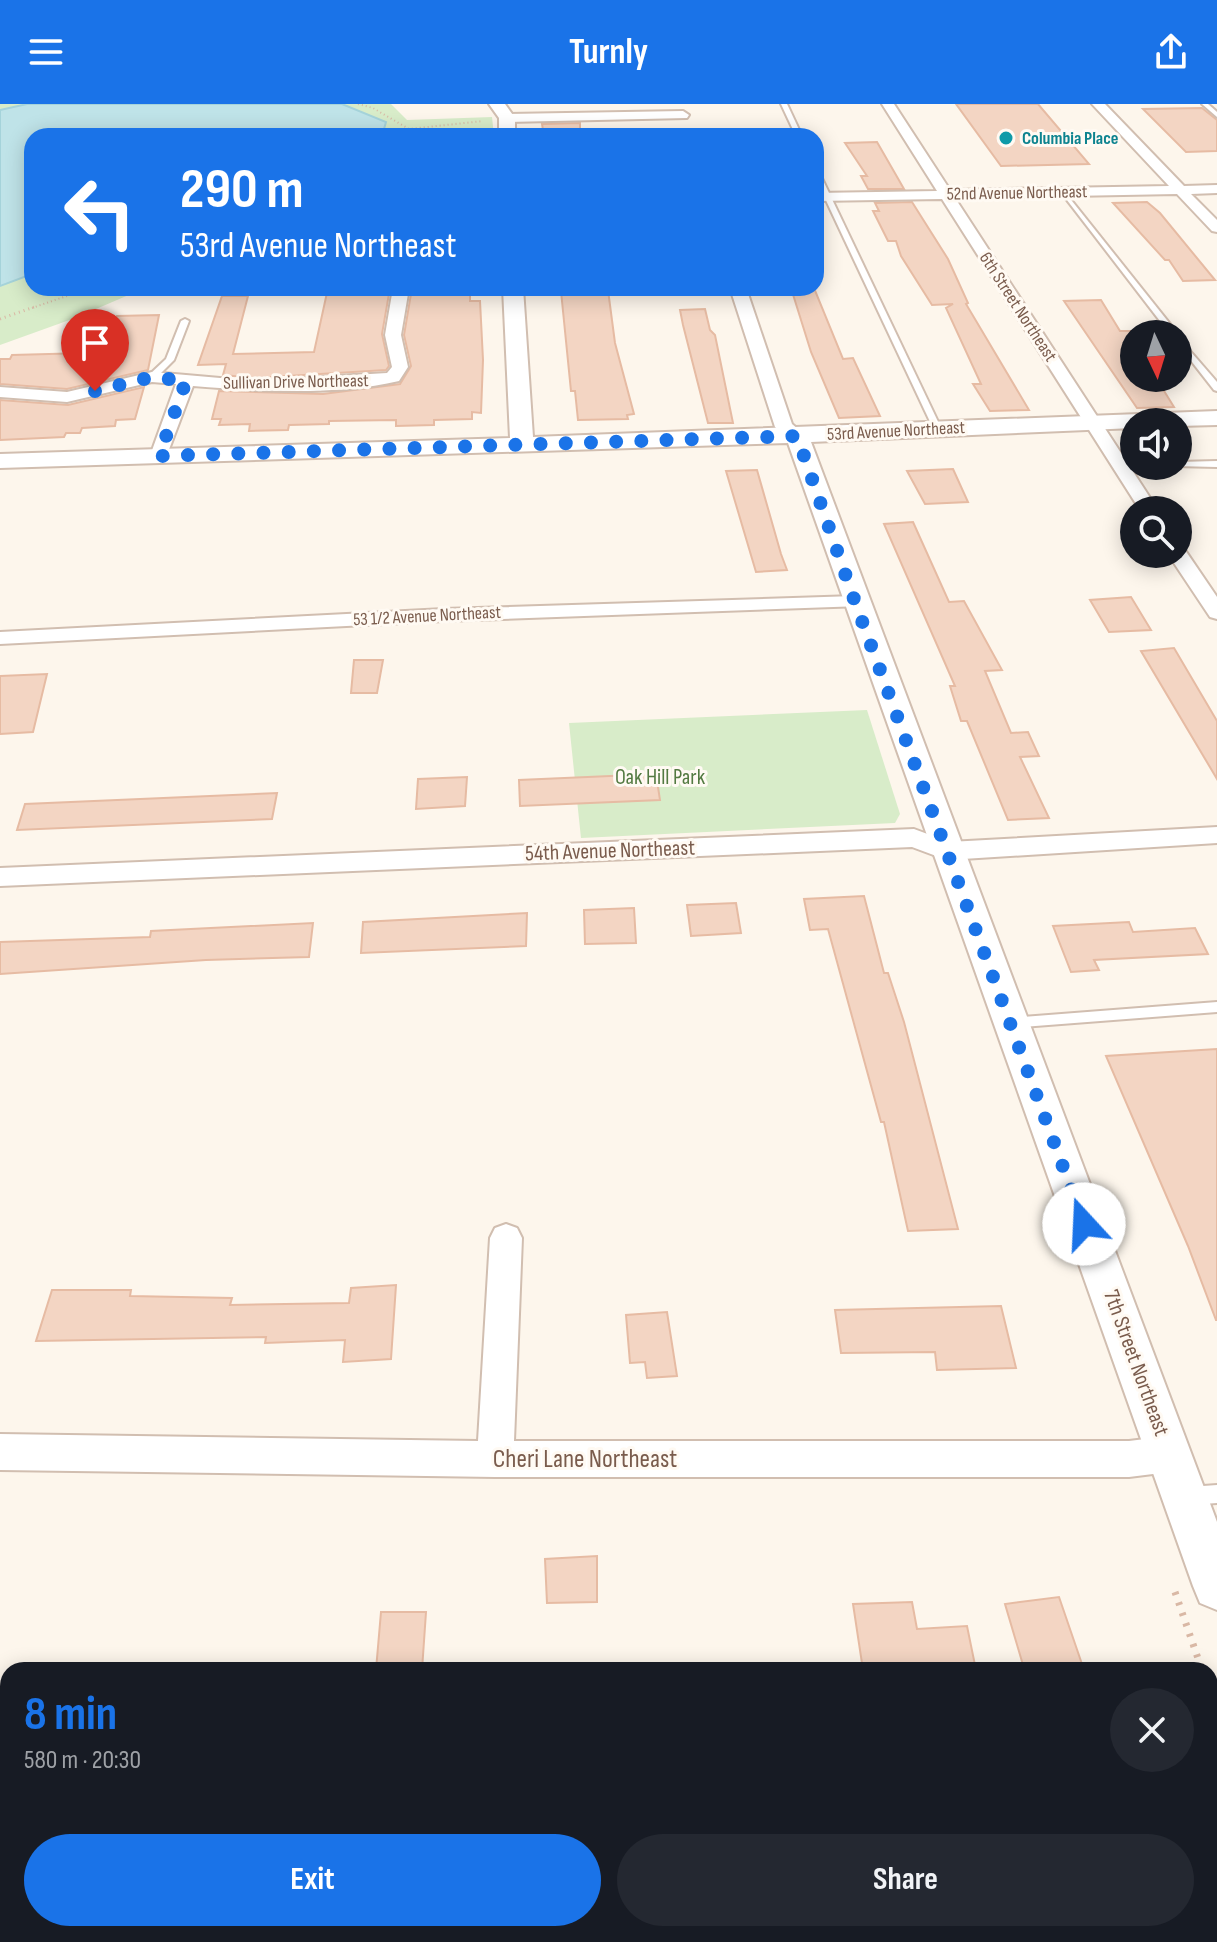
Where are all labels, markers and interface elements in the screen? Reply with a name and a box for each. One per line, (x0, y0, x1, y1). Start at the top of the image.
icon: menu (24, 30, 68, 74)
icon: share (1149, 30, 1193, 74)
text: Turnly (569, 31, 648, 74)
place label: Columbia Place (1022, 128, 1118, 149)
marker: Columbia Place (997, 129, 1015, 147)
text: 290 m (180, 157, 304, 224)
icon: left (48, 160, 152, 264)
street label: 52nd Avenue Northeast (946, 181, 1088, 205)
text: 53rd Avenue Northeast (180, 225, 456, 268)
street label: 6th Street Northeast (975, 248, 1061, 366)
pin (61, 309, 129, 391)
north arrow (1120, 320, 1192, 392)
map controls (1120, 320, 1192, 568)
icon: arrive (73, 321, 117, 365)
street label: Sullivan Drive Northeast (223, 370, 369, 394)
button: sound (1120, 408, 1192, 480)
street label: 53rd Avenue Northeast (826, 417, 966, 445)
button: search (1120, 496, 1192, 568)
street label: 53 1/2 Avenue Northeast (353, 602, 502, 630)
park label: Oak Hill Park (615, 764, 706, 791)
street label: 54th Avenue Northeast (525, 835, 696, 867)
position arrow (1042, 1182, 1126, 1266)
street label: 7th Street Northeast (1097, 1286, 1175, 1440)
street label: Cheri Lane Northeast (493, 1444, 677, 1475)
text: 8 min (24, 1686, 117, 1743)
button: close (1110, 1688, 1194, 1772)
text: 580 m · 20:30 (24, 1745, 141, 1776)
button: Exit (24, 1834, 601, 1926)
button: Share (617, 1834, 1194, 1926)

